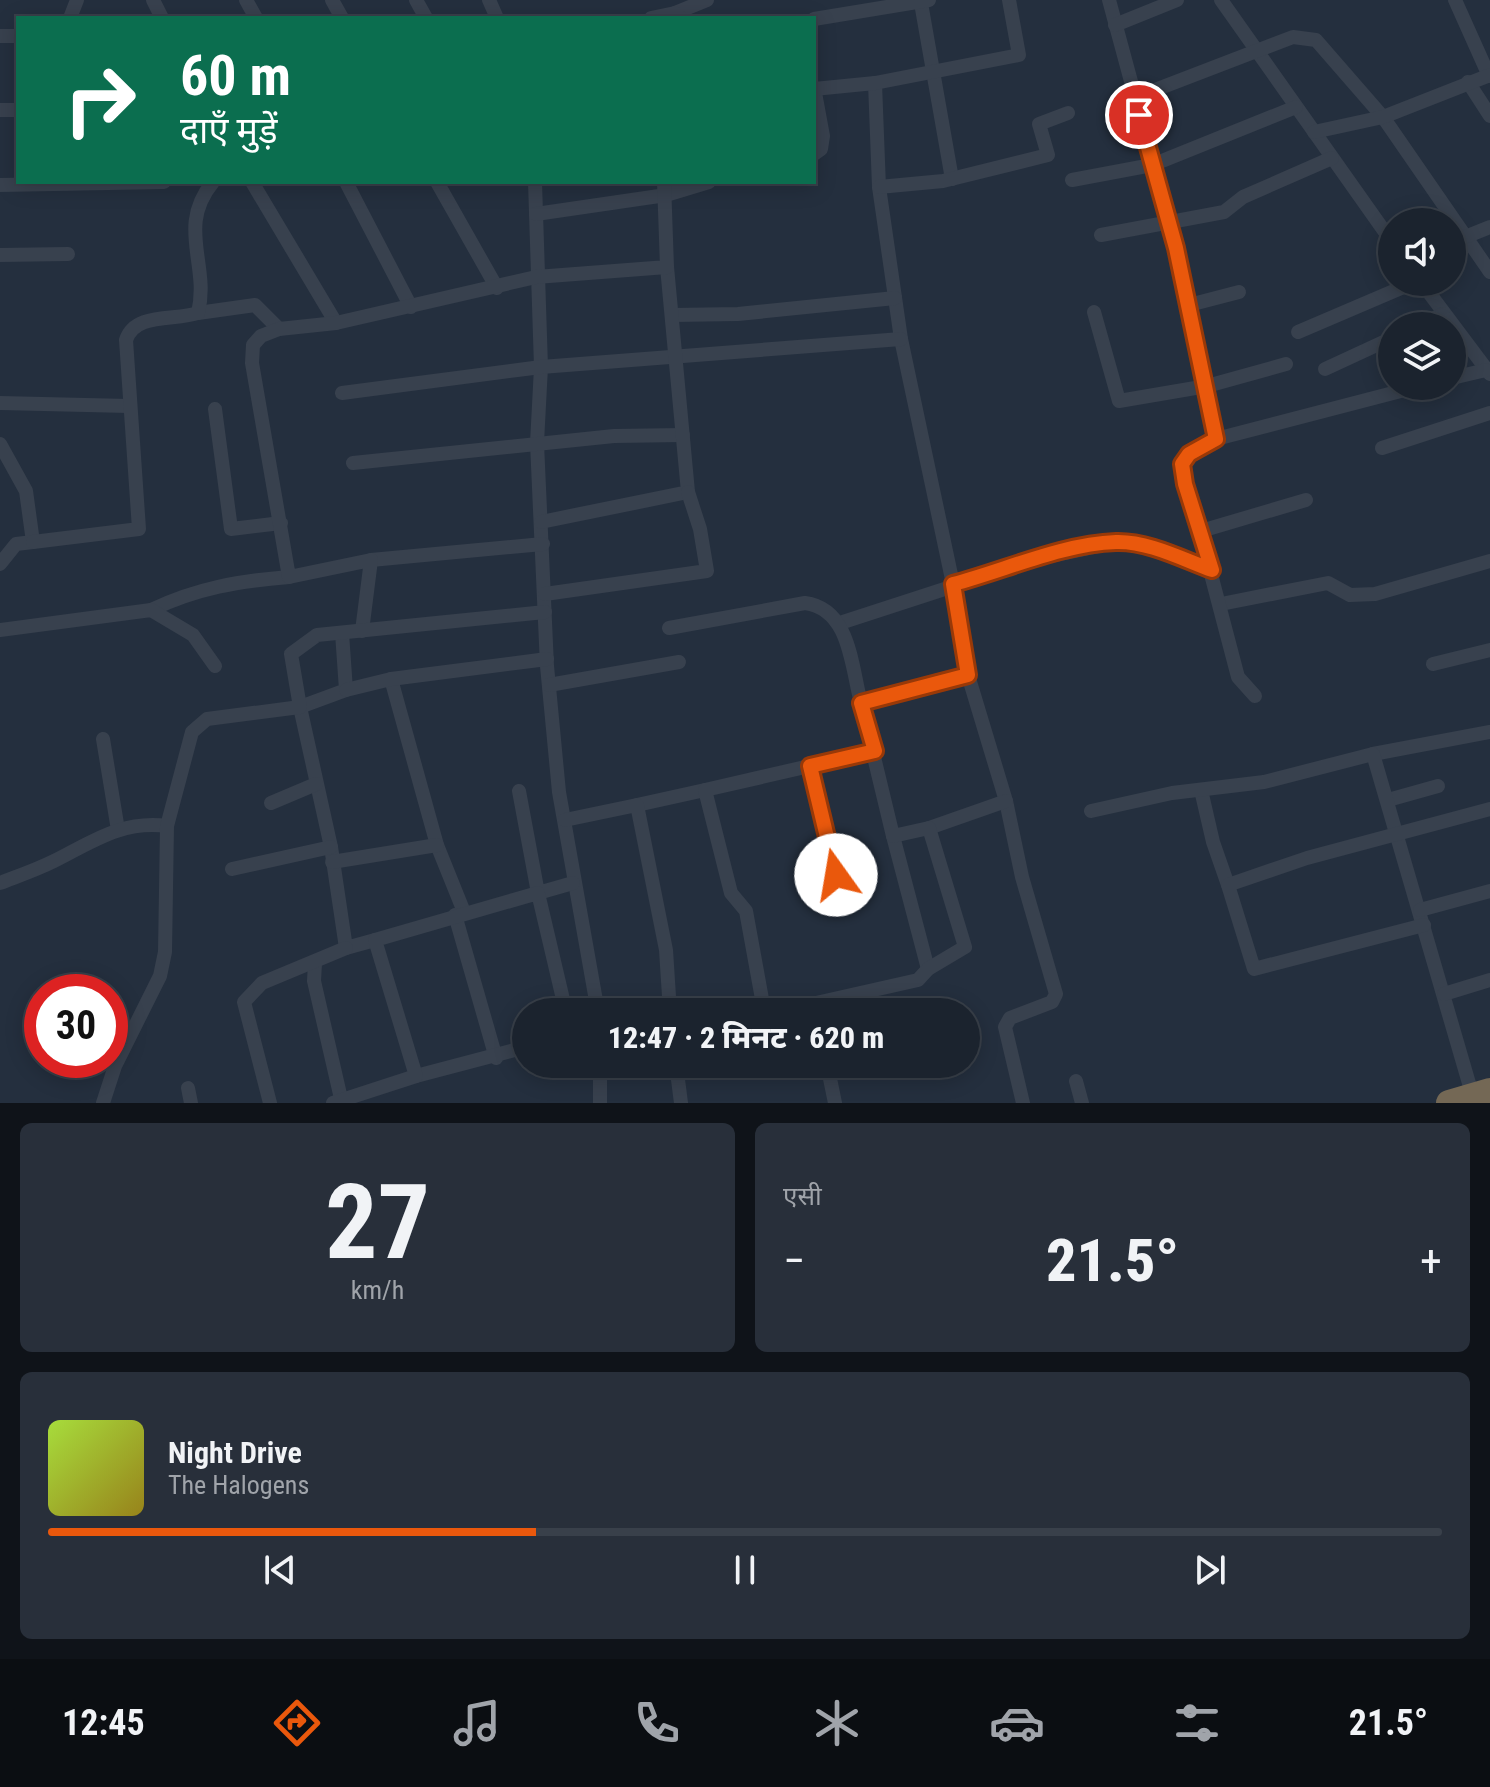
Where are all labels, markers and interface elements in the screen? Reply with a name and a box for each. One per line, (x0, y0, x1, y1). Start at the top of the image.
text: 60 m (180, 43, 291, 109)
icon: right (48, 48, 152, 152)
pin (1105, 81, 1173, 149)
icon: arrive (1117, 93, 1161, 137)
text: दाएँ मुड़ें (180, 110, 277, 152)
map controls (1378, 208, 1466, 400)
button: sound (1378, 208, 1466, 296)
button: layers (1378, 312, 1466, 400)
position arrow (794, 833, 878, 917)
speed limit sign: 30 (24, 974, 128, 1078)
text: 12:47 · 2 मिनट · 620 m (608, 1020, 884, 1055)
text: 27 (325, 1162, 430, 1283)
text: एसी (783, 1181, 822, 1211)
text: 21.5° (1046, 1225, 1179, 1296)
text: − (783, 1235, 805, 1287)
text: + (1420, 1235, 1442, 1287)
text: km/h (351, 1275, 404, 1305)
text: Night Drive (168, 1435, 302, 1470)
text: The Halogens (168, 1470, 309, 1500)
icon: previous (258, 1548, 302, 1592)
icon: pause (723, 1548, 767, 1592)
icon: next (1188, 1548, 1232, 1592)
icon: directions (269, 1695, 325, 1751)
icon: music (449, 1695, 505, 1751)
icon: phone (629, 1695, 685, 1751)
icon: climate (809, 1695, 865, 1751)
icon: car (989, 1695, 1045, 1751)
icon: filters (1169, 1695, 1225, 1751)
text: 12:45 (62, 1702, 145, 1744)
text: 21.5° (1349, 1702, 1428, 1744)

